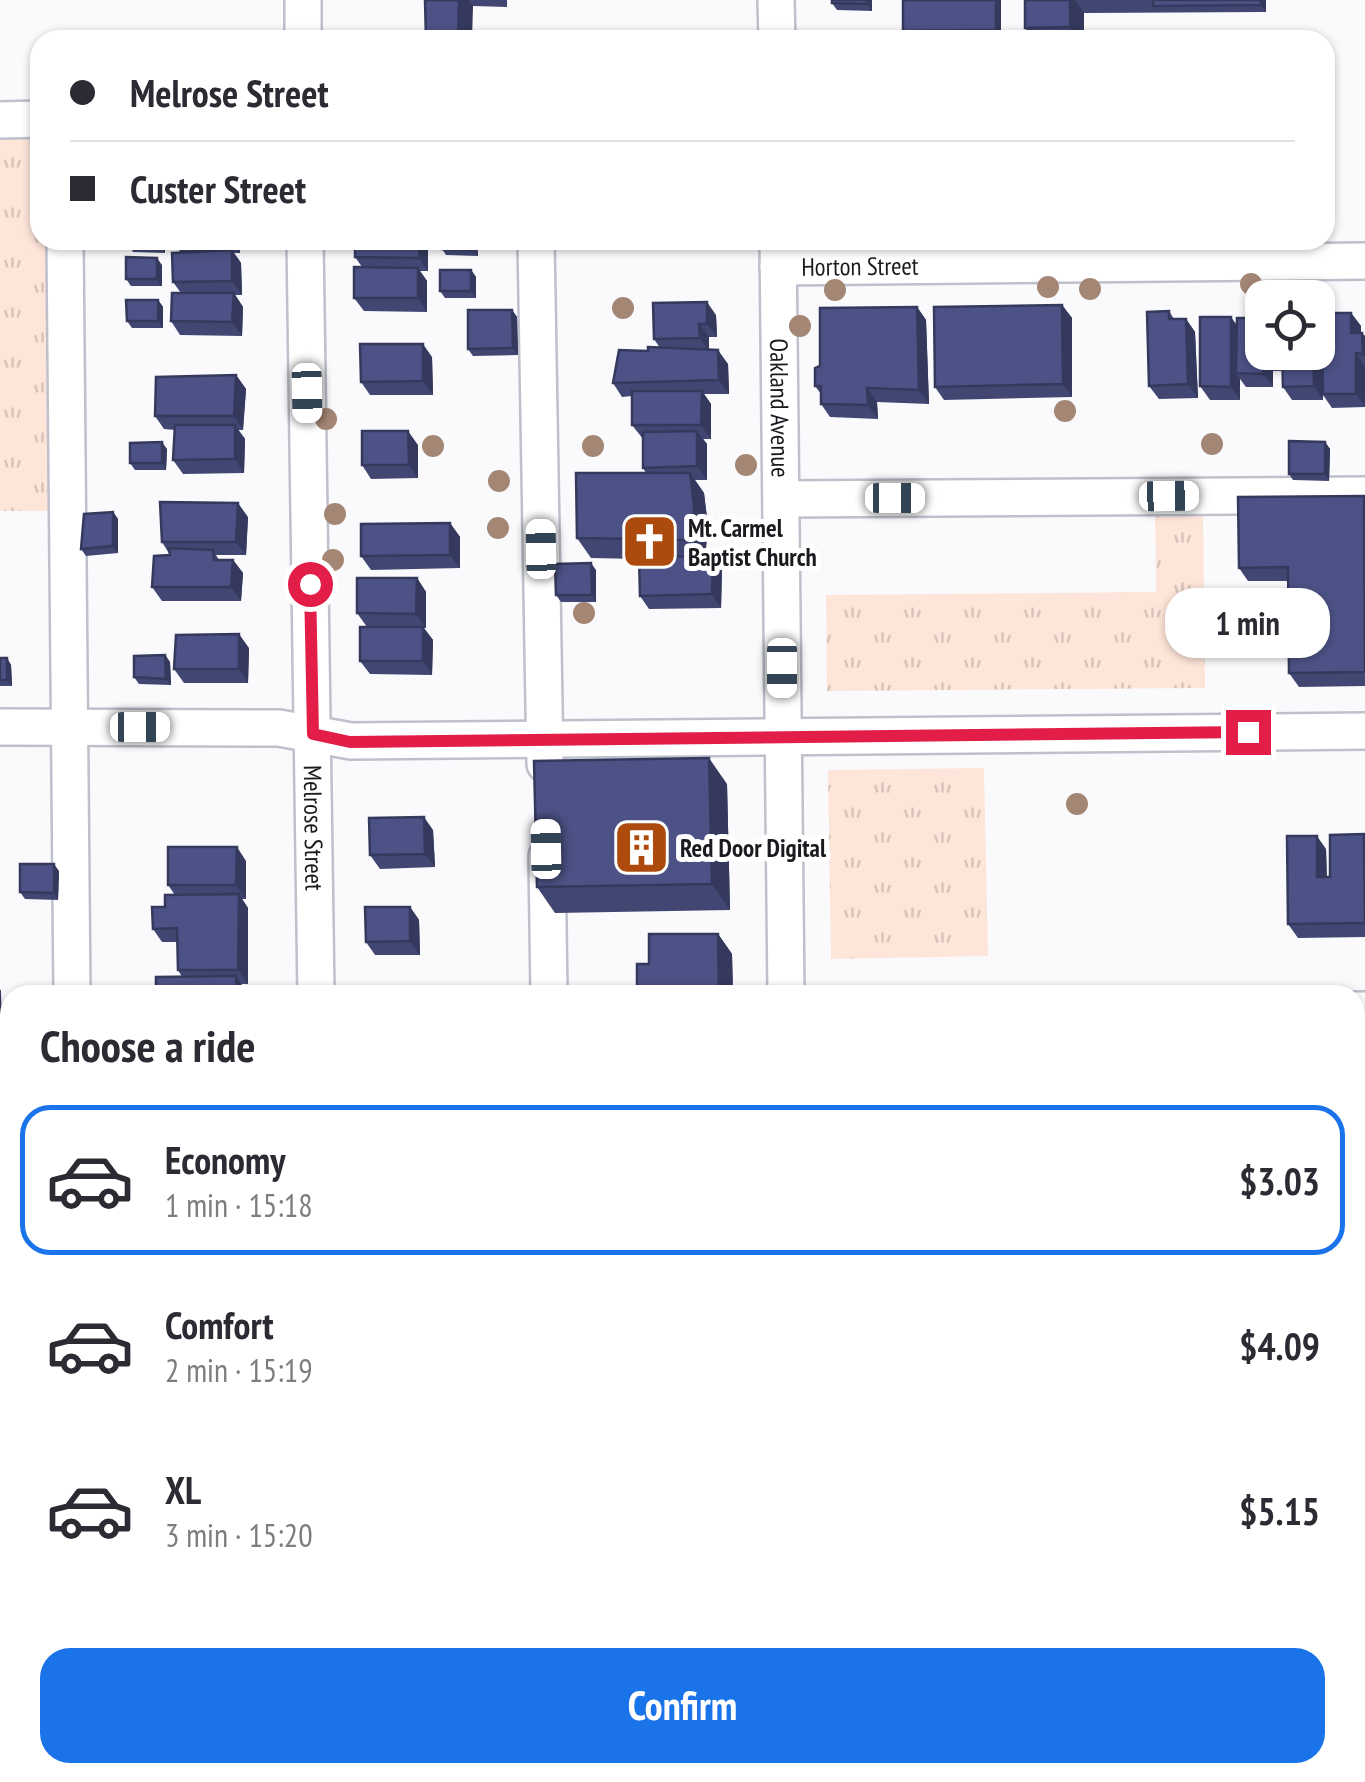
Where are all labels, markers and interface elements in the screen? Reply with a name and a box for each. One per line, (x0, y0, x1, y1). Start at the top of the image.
text: Melrose Street (130, 68, 329, 117)
text: Custer Street (130, 164, 306, 213)
street label: Horton Street (801, 250, 919, 283)
map controls (1245, 280, 1335, 370)
button: locate (1245, 280, 1335, 370)
street label: Oakland Avenue (763, 338, 797, 478)
car (291, 363, 323, 423)
car (1139, 480, 1199, 512)
car (865, 483, 925, 513)
church icon: Mt. Carmel Baptist Church (619, 512, 679, 572)
place label: Mt. Carmel Baptist Church (688, 512, 817, 573)
car (525, 519, 557, 579)
route start (288, 562, 333, 607)
callout: 1 min (1166, 587, 1330, 657)
text: 1 min (1215, 602, 1280, 644)
car (767, 638, 797, 698)
route end (1226, 710, 1271, 755)
car (110, 712, 170, 742)
street label: Melrose Street (297, 765, 330, 891)
building icon: Red Door Digital (611, 818, 671, 878)
car (530, 819, 562, 879)
place label: Red Door Digital (680, 832, 827, 864)
text: Choose a ride (40, 1016, 255, 1074)
icon: car (45, 1135, 135, 1225)
text: Economy (165, 1135, 285, 1184)
text: $3.03 (1239, 1156, 1320, 1205)
text: 1 min · 15:18 (165, 1184, 313, 1226)
icon: car (45, 1300, 135, 1390)
text: Comfort (165, 1300, 274, 1349)
text: $4.09 (1239, 1321, 1320, 1370)
text: 2 min · 15:19 (165, 1349, 313, 1391)
icon: car (45, 1465, 135, 1555)
text: XL (165, 1465, 201, 1514)
text: $5.15 (1239, 1486, 1320, 1535)
text: 3 min · 15:20 (165, 1514, 313, 1556)
button: Confirm (40, 1648, 1325, 1763)

